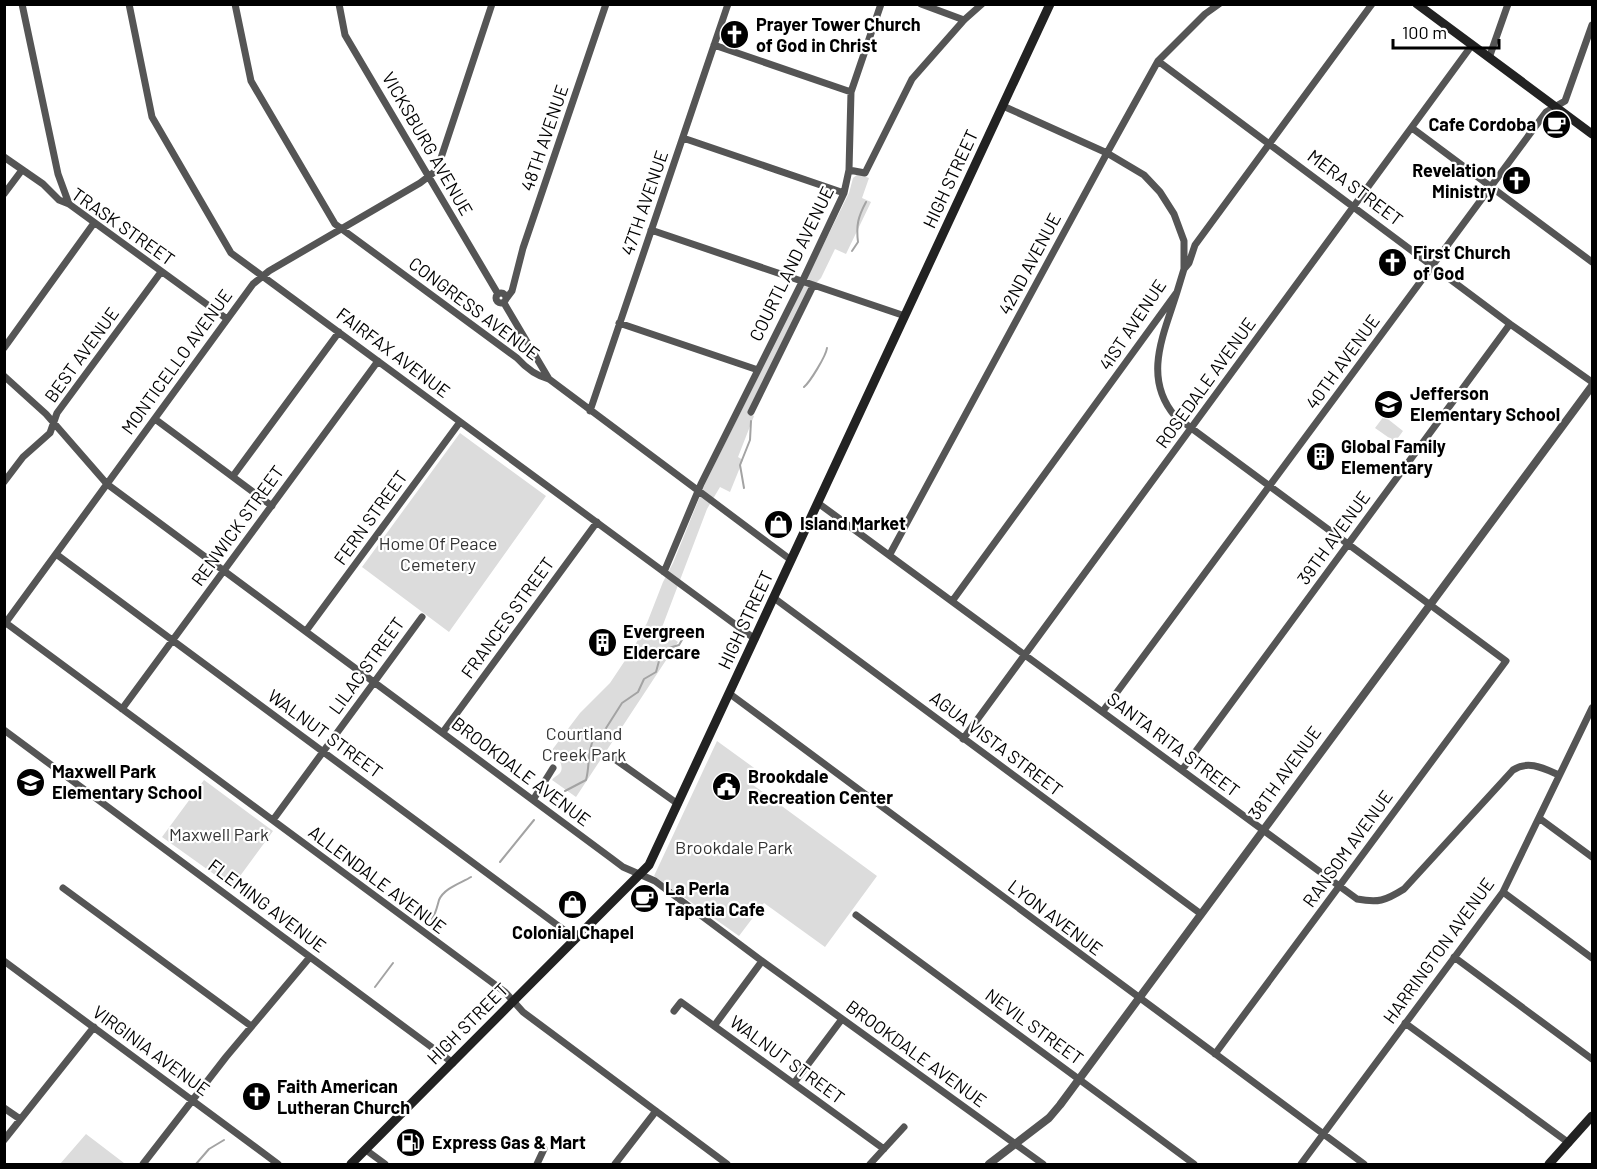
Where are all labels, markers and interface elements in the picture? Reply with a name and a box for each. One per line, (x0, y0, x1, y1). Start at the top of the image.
scale bar (1393, 12, 1500, 50)
place label: Prayer Tower Church of God in Christ (756, 13, 921, 56)
church icon: Prayer Tower Church of God in Christ (719, 19, 751, 51)
text: 100 m (1402, 21, 1447, 43)
street label: VICKSBURG AVENUE (378, 68, 478, 219)
street label: 48TH AVENUE (516, 82, 573, 194)
cafe icon: Cafe Cordoba (1541, 109, 1573, 141)
place label: Cafe Cordoba (1428, 113, 1536, 135)
street label: HIGH STREET (918, 126, 983, 231)
street label: MERA STREET (1304, 144, 1408, 230)
street label: 47TH AVENUE (616, 147, 672, 258)
place label: Revelation Ministry (1412, 159, 1496, 202)
church icon: Revelation Ministry (1501, 165, 1533, 197)
street label: TRASK STREET (68, 183, 179, 270)
street label: COURTLAND AVENUE (744, 183, 838, 345)
street label: 42ND AVENUE (993, 209, 1065, 318)
place label: First Church of God (1413, 241, 1511, 284)
church icon: First Church of God (1376, 247, 1408, 279)
street label: CONGRESS AVENUE (405, 252, 544, 364)
street label: 41ST AVENUE (1094, 275, 1171, 374)
street label: MONTICELLO AVENUE (116, 284, 236, 438)
street label: FAIRFAX AVENUE (333, 302, 455, 402)
street label: BEST AVENUE (39, 303, 123, 406)
street label: 40TH AVENUE (1300, 310, 1384, 413)
street label: ROSEDALE AVENUE (1150, 313, 1260, 452)
place label: Jefferson Elementary School (1410, 382, 1560, 425)
school or university icon: Jefferson Elementary School (1373, 388, 1405, 420)
place label: Global Family Elementary (1341, 435, 1446, 478)
building icon: Global Family Elementary (1304, 441, 1336, 473)
street label: RENWICK STREET (186, 461, 288, 590)
street label: FERN STREET (329, 466, 412, 569)
street label: 39TH AVENUE (1292, 486, 1375, 588)
shop icon: Island Market (763, 508, 795, 540)
place label: Island Market (800, 512, 906, 534)
park label: Home Of Peace Cemetery (379, 532, 497, 575)
street label: FRANCES STREET (456, 553, 559, 682)
street label: HIGH STREET (713, 567, 778, 672)
street label: LILAC STREET (324, 613, 409, 718)
place label: Evergreen Eldercare (623, 620, 705, 663)
building icon: Evergreen Eldercare (586, 626, 618, 658)
street label: WALNUT STREET (264, 684, 387, 782)
street label: AGUA VISTA STREET (926, 686, 1067, 800)
street label: SANTA RITA STREET (1103, 687, 1244, 801)
street label: BROOKDALE AVENUE (448, 712, 595, 831)
street label: 38TH AVENUE (1243, 721, 1326, 823)
park label: Courtland Creek Park (542, 722, 626, 765)
place label: Maxwell Park Elementary School (52, 760, 202, 803)
place label: Brookdale Recreation Center (748, 765, 893, 808)
school or university icon: Maxwell Park Elementary School (15, 766, 47, 798)
public building icon: Brookdale Recreation Center (711, 771, 743, 803)
street label: RANSOM AVENUE (1297, 786, 1397, 911)
street label: ALLENDALE AVENUE (304, 820, 451, 938)
park label: Maxwell Park (169, 823, 269, 845)
park label: Brookdale Park (675, 836, 793, 858)
street label: FLEMING AVENUE (204, 854, 331, 957)
street label: HARRINGTON AVENUE (1378, 873, 1499, 1028)
street label: LYON AVENUE (1004, 875, 1107, 960)
place label: La Perla Tapatia Cafe (665, 877, 765, 920)
cafe icon: La Perla Tapatia Cafe (628, 883, 660, 915)
shop icon: Colonial Chapel (557, 888, 589, 920)
place label: Colonial Chapel (512, 921, 634, 943)
street label: HIGH STREET (422, 978, 513, 1069)
street label: NEVIL STREET (981, 983, 1088, 1069)
street label: BROOKDALE AVENUE (842, 995, 991, 1111)
street label: VIRGINIA AVENUE (89, 1000, 214, 1100)
street label: WALNUT STREET (726, 1010, 849, 1108)
place label: Faith American Lutheran Church (277, 1075, 410, 1118)
church icon: Faith American Lutheran Church (240, 1081, 272, 1113)
fuel station icon: Express Gas & Mart (395, 1127, 427, 1159)
place label: Express Gas & Mart (432, 1131, 586, 1153)

